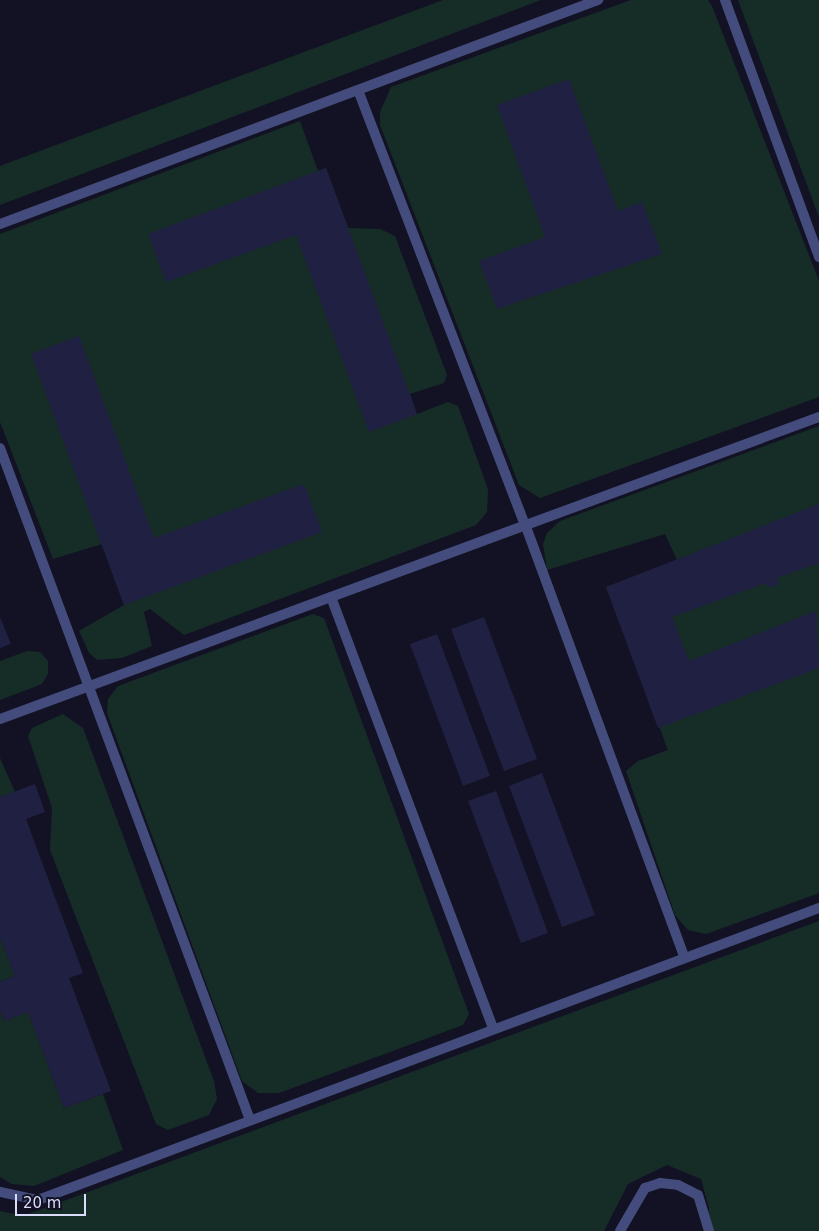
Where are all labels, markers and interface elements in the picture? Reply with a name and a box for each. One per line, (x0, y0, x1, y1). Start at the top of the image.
scale bar (18, 1184, 89, 1216)
text: 20 m (23, 1194, 61, 1212)

